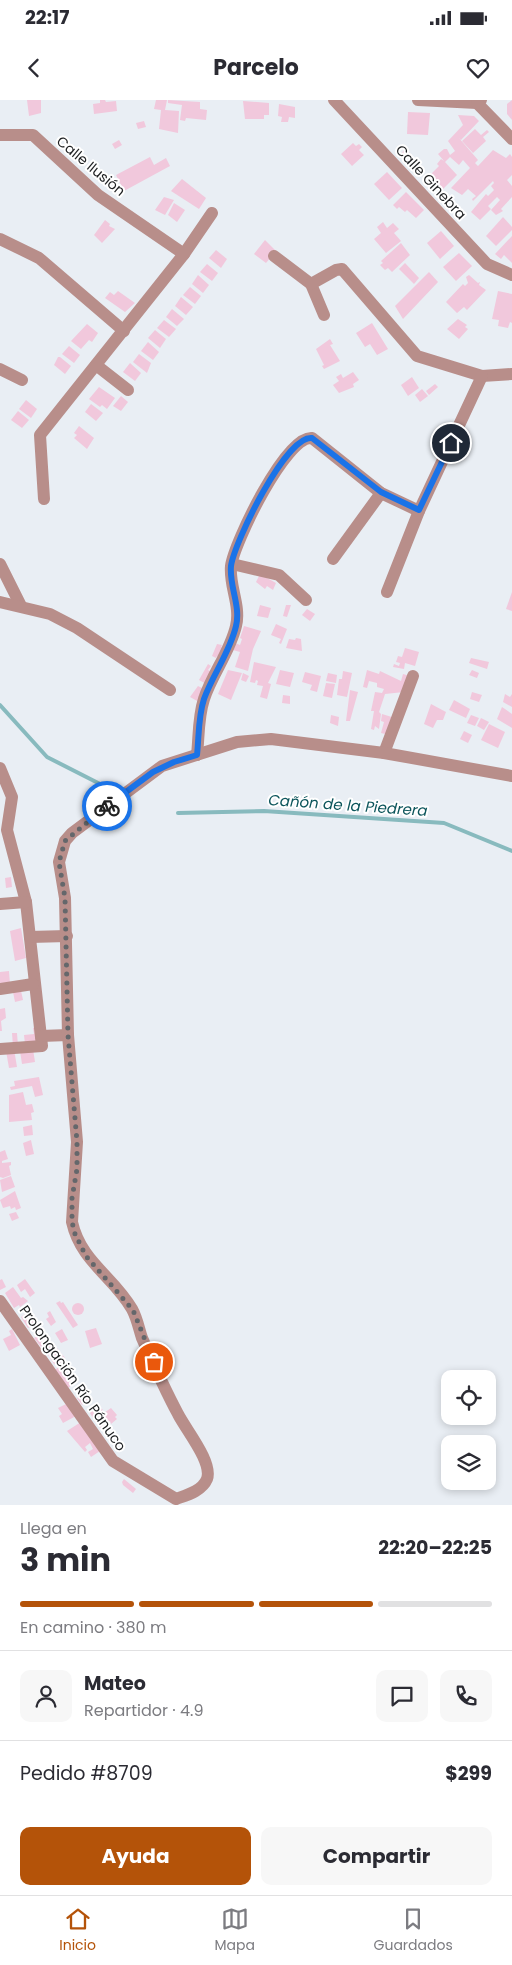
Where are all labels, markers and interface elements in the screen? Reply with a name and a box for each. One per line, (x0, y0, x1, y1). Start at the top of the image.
text: 22:17 (25, 4, 69, 31)
text: Parcelo (213, 52, 299, 83)
icon: back (20, 54, 48, 82)
icon: heart (464, 54, 492, 82)
street label: Calle Ilusión (52, 131, 130, 201)
street label: Calle Ginebra (391, 140, 471, 224)
pin (430, 422, 472, 464)
icon: home (437, 429, 465, 457)
courier (82, 781, 132, 831)
water label: Cañón de la Piedrera (268, 789, 428, 821)
icon: bike (93, 792, 121, 820)
street label: Prolongación Río Pánuco (15, 1301, 131, 1455)
pin (133, 1341, 175, 1383)
icon: bag (140, 1348, 168, 1376)
map controls (441, 1370, 496, 1490)
button: locate (441, 1370, 496, 1425)
button: layers (441, 1435, 496, 1490)
text: Llega en (20, 1517, 87, 1540)
text: 22:20–22:25 (378, 1534, 492, 1561)
text: 3 min (20, 1537, 111, 1582)
text: En camino · 380 m (20, 1616, 166, 1639)
button: person (20, 1670, 72, 1722)
text: Mateo (84, 1670, 146, 1697)
button: chat (376, 1670, 428, 1722)
button: phone (440, 1670, 492, 1722)
text: Repartidor · 4.9 (84, 1699, 203, 1722)
text: Pedido #8709 (20, 1760, 153, 1787)
text: $299 (445, 1760, 492, 1787)
button: Ayuda (20, 1827, 251, 1885)
button: Compartir (261, 1827, 492, 1885)
tab: Inicio (59, 1905, 96, 1956)
tab: Mapa (215, 1905, 255, 1956)
tab: Guardados (374, 1905, 453, 1956)

